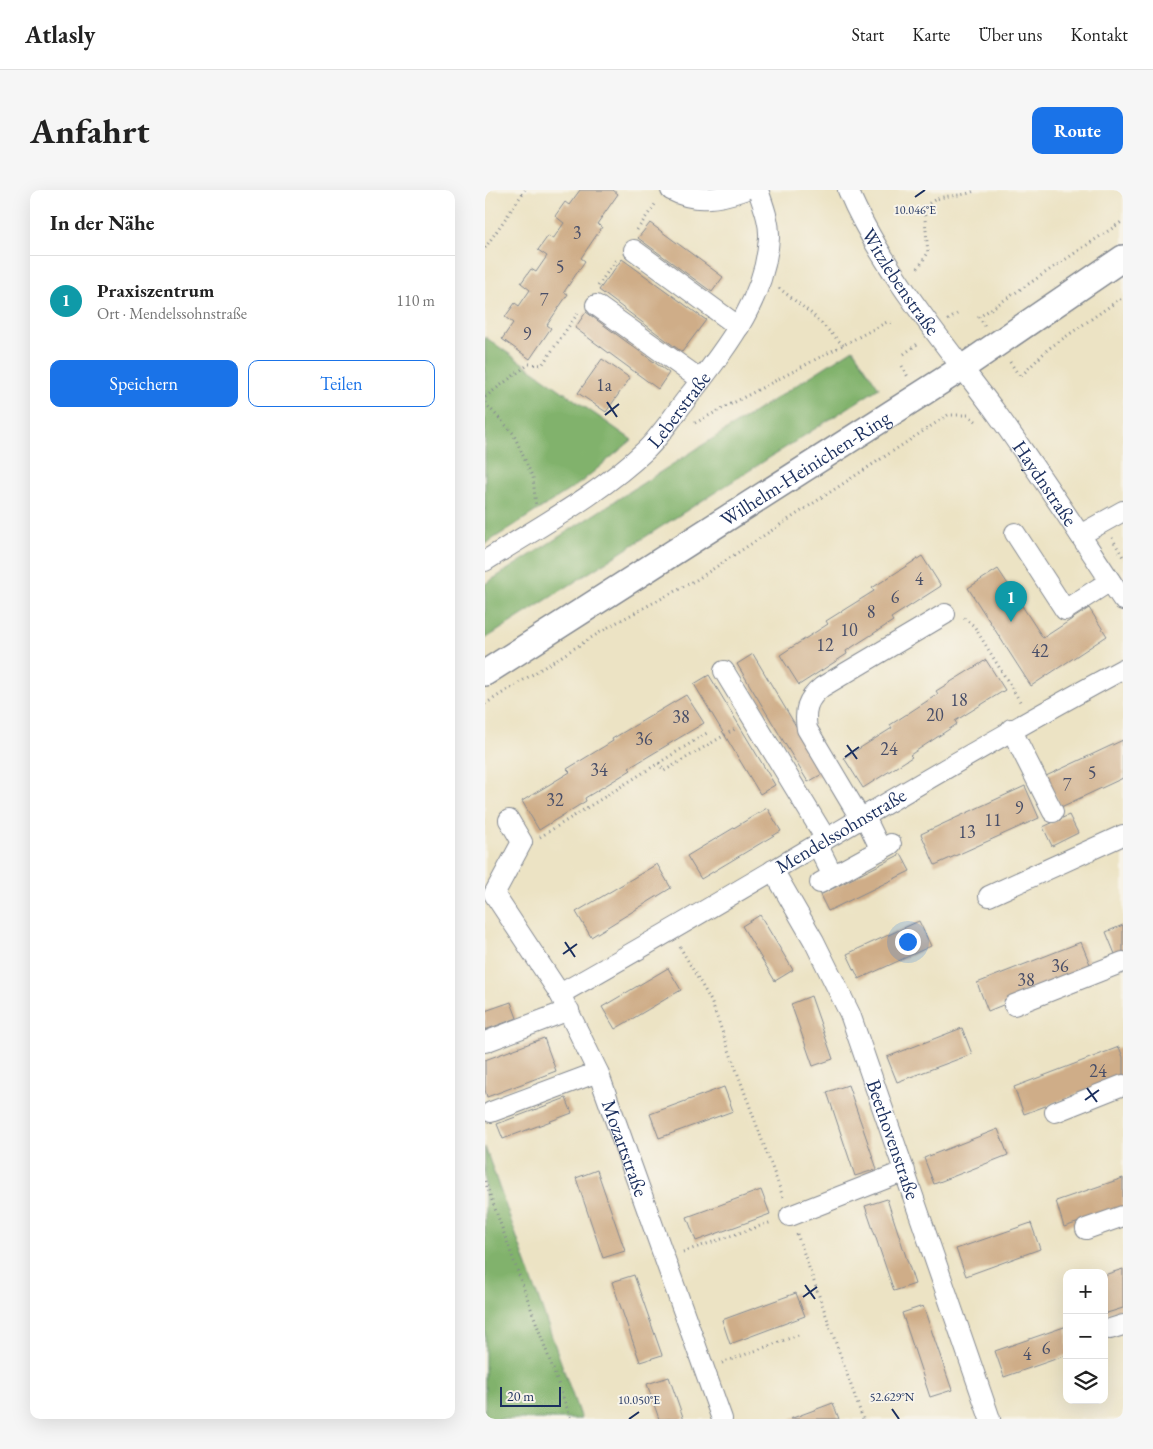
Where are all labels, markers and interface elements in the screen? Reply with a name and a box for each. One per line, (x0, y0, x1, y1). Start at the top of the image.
text: Atlasly (25, 19, 95, 50)
text: Start (851, 23, 884, 46)
text: Karte (912, 23, 950, 46)
text: Über uns (978, 23, 1042, 46)
text: Kontakt (1070, 23, 1128, 46)
button: Route (1032, 107, 1123, 154)
text: Anfahrt (30, 108, 150, 153)
text: 10.046°E (894, 202, 936, 218)
text: In der Nähe (50, 209, 155, 236)
house number: 3 (573, 221, 581, 244)
street label: Witzlebenstraße (856, 223, 946, 341)
house number: 5 (556, 255, 564, 278)
text: Praxiszentrum (97, 278, 214, 303)
house number: 7 (540, 288, 549, 311)
text: 1 (62, 290, 70, 311)
text: 110 m (396, 290, 435, 311)
text: Ort · Mendelssohnstraße (97, 303, 247, 324)
house number: 9 (523, 322, 532, 345)
button: Speichern (50, 360, 238, 407)
button: Teilen (248, 360, 435, 407)
street label: Leberstraße (641, 366, 716, 453)
house number: 1a (596, 373, 613, 396)
street label: Wilhelm-Heinichen-Ring (715, 404, 895, 532)
street label: Haydnstraße (1007, 435, 1084, 531)
house number: 4 (915, 567, 924, 590)
pin: 1 (995, 581, 1027, 622)
house number: 6 (891, 585, 900, 608)
house number: 8 (867, 600, 875, 623)
house number: 10 (840, 618, 858, 641)
house number: 12 (816, 633, 834, 656)
house number: 42 (1031, 639, 1049, 662)
house number: 18 (950, 688, 968, 711)
house number: 20 (926, 703, 944, 726)
house number: 38 (672, 705, 690, 728)
house number: 36 (635, 727, 653, 750)
house number: 24 (880, 737, 898, 760)
house number: 34 (590, 758, 608, 781)
house number: 5 (1088, 761, 1096, 784)
house number: 7 (1063, 773, 1072, 796)
street label: Mendelssohnstraße (771, 782, 911, 879)
house number: 32 (546, 788, 564, 811)
house number: 9 (1015, 796, 1024, 819)
house number: 11 (984, 808, 1002, 831)
house number: 13 (958, 820, 976, 843)
your location (895, 929, 921, 955)
house number: 36 (1051, 954, 1069, 977)
house number: 38 (1017, 968, 1035, 991)
house number: 24 (1089, 1059, 1107, 1082)
street label: Beethovenstraße (861, 1076, 926, 1203)
street label: Mozartstraße (596, 1096, 655, 1200)
map controls (1063, 1269, 1108, 1404)
button: + (1063, 1269, 1108, 1314)
button: − (1063, 1314, 1108, 1359)
house number: 6 (1042, 1336, 1051, 1359)
house number: 4 (1023, 1342, 1032, 1365)
button: layers (1063, 1359, 1108, 1404)
scale bar (500, 1384, 561, 1407)
text: 20 m (507, 1387, 534, 1405)
text: 52.629°N (870, 1389, 915, 1405)
text: 10.050°E (618, 1392, 660, 1408)

